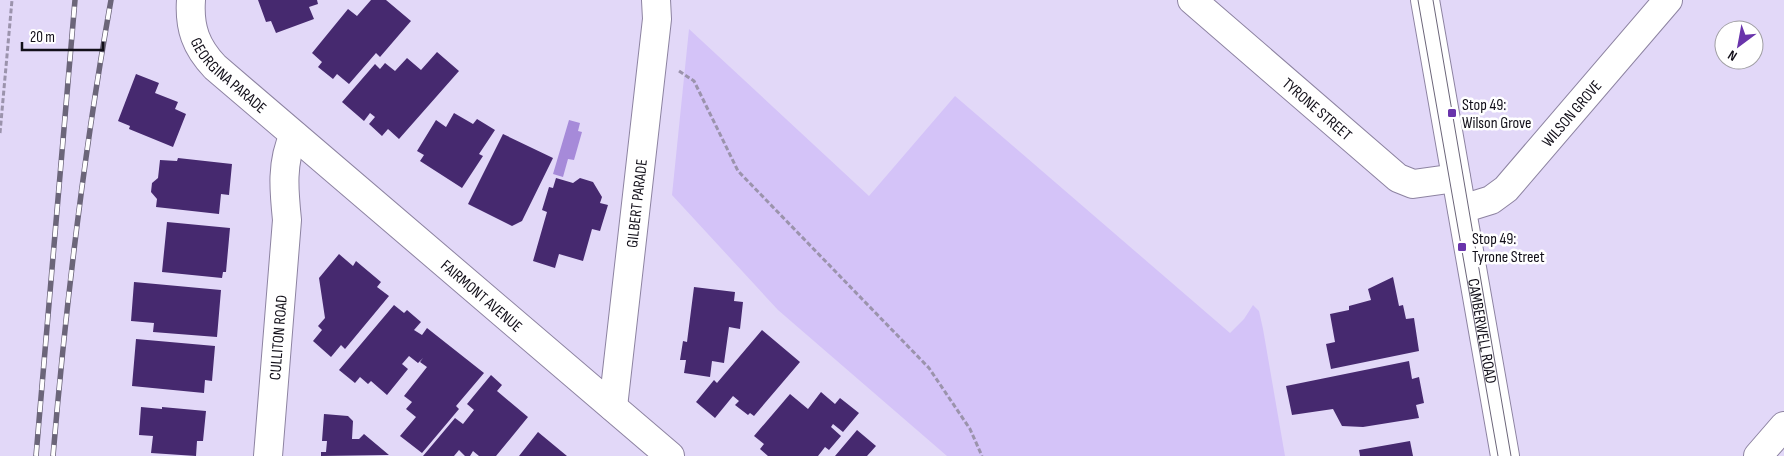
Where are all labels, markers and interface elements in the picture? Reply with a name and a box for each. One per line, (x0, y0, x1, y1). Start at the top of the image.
scale bar (22, 20, 104, 52)
north arrow (1714, 20, 1764, 70)
text: 20 m (30, 28, 55, 47)
street label: GEORGINA PARADE (186, 35, 270, 118)
text: N (1725, 46, 1740, 65)
street label: TYRONE STREET (1278, 74, 1356, 145)
street label: WILSON GROVE (1538, 77, 1606, 151)
place label: Stop 49: Wilson Grove (1462, 96, 1532, 133)
marker: Stop 49: Wilson Grove (1446, 107, 1458, 119)
street label: GILBERT PARADE (623, 158, 652, 249)
place label: Stop 49: Tyrone Street (1472, 230, 1545, 267)
marker: Stop 49: Tyrone Street (1456, 241, 1468, 253)
street label: FAIRMONT AVENUE (437, 256, 526, 336)
street label: CAMBERWELL ROAD (1463, 277, 1500, 385)
street label: CULLITON ROAD (266, 294, 292, 381)

